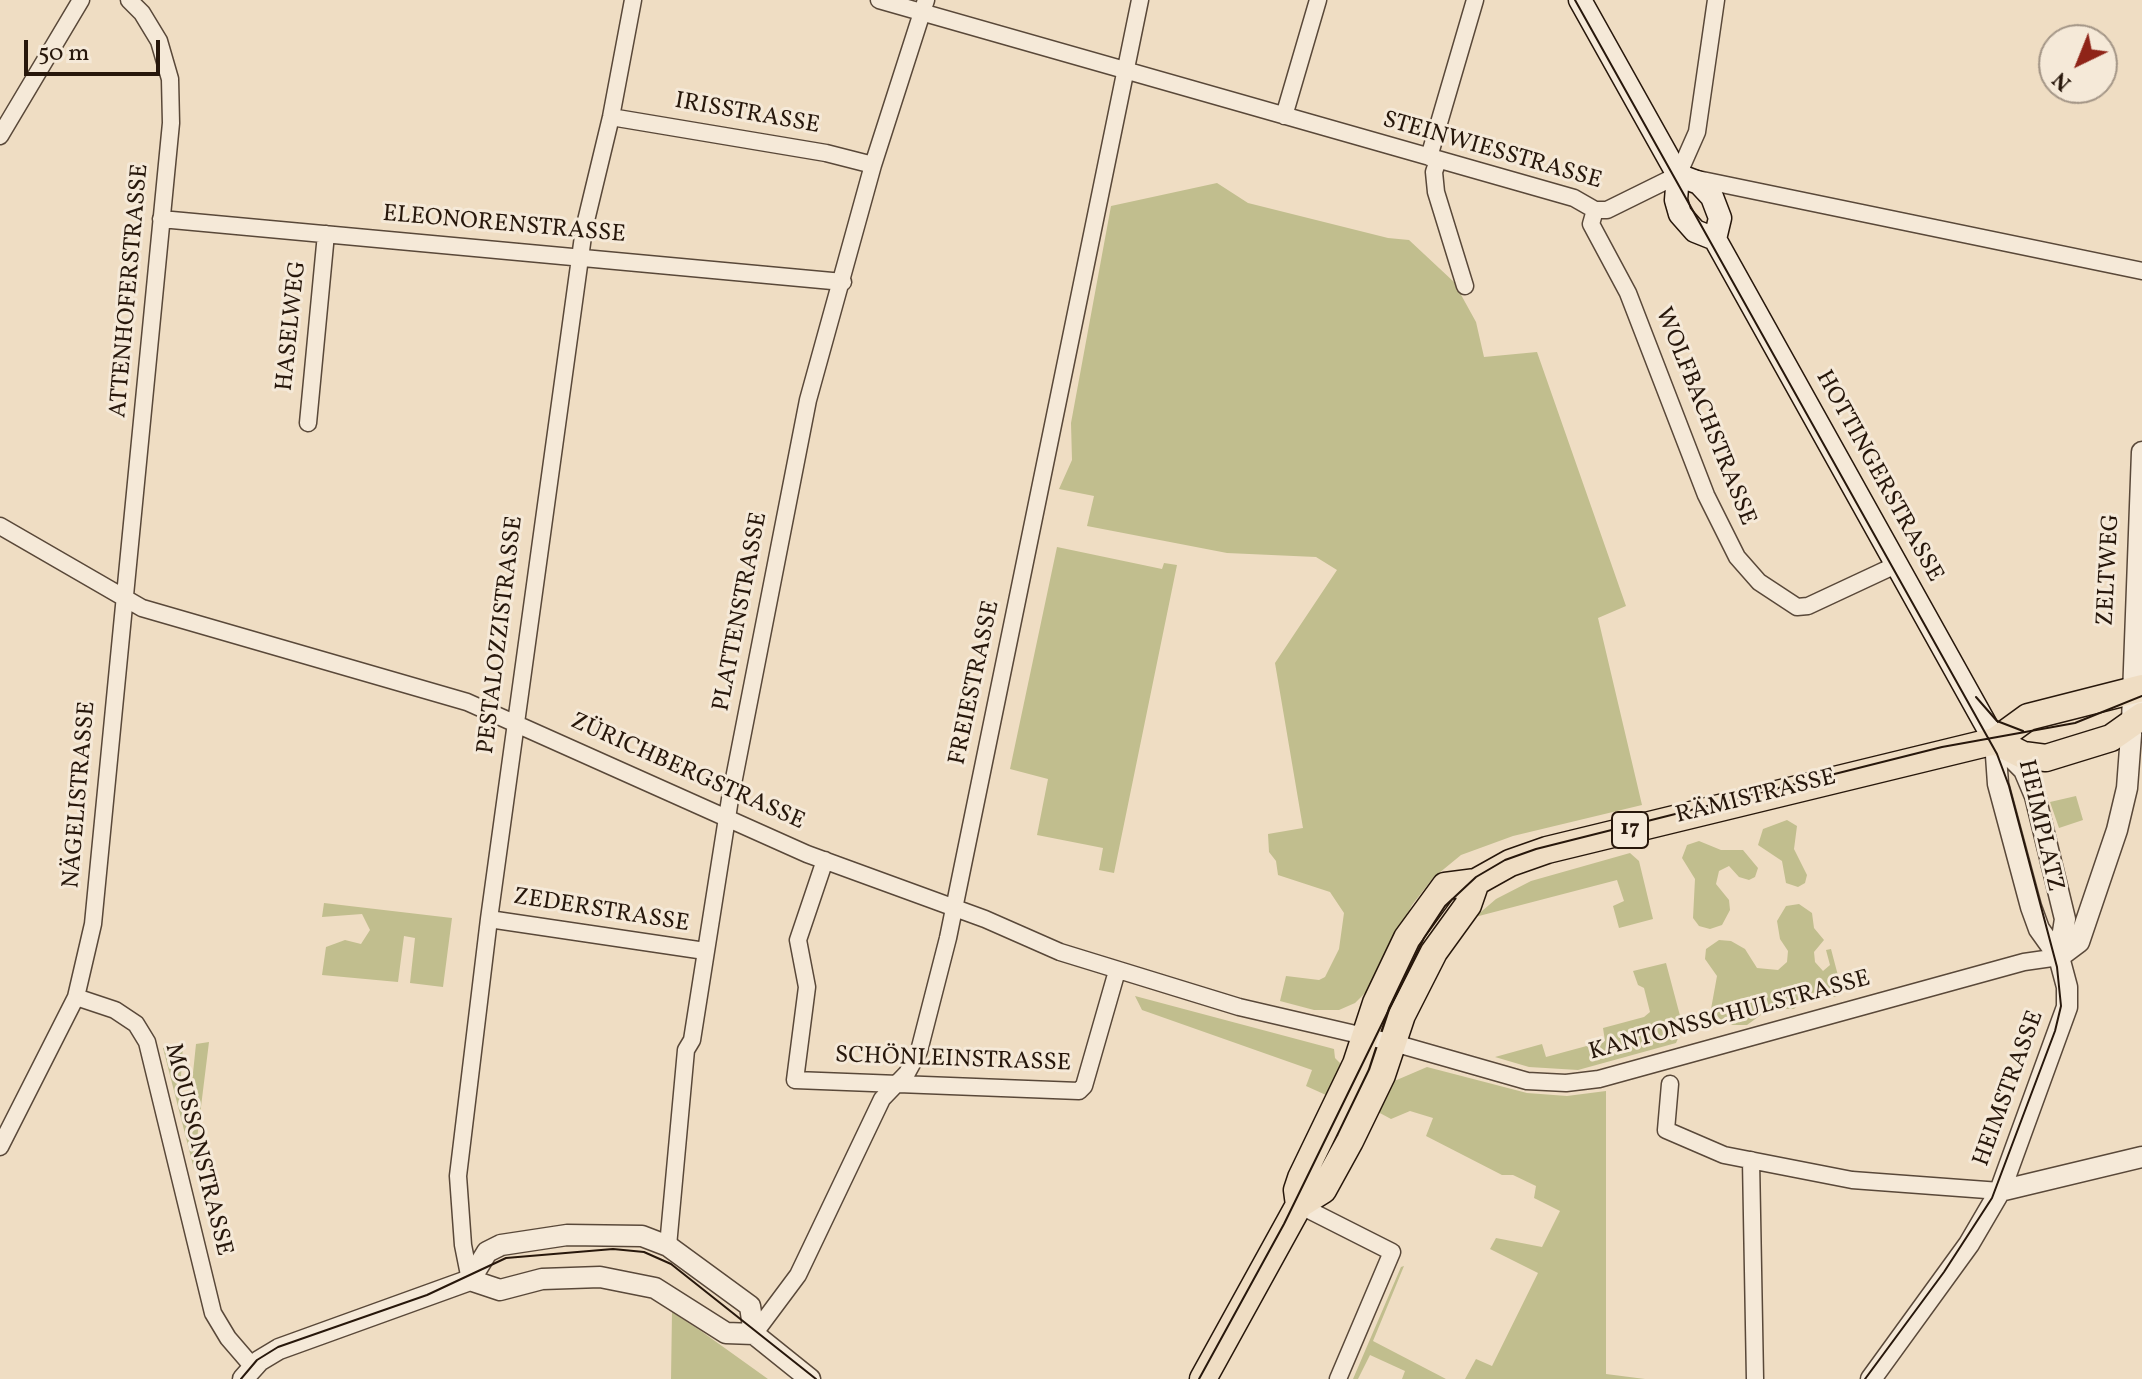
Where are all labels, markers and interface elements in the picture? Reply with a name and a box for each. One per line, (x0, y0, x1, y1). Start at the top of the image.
scale bar (28, 24, 164, 74)
north arrow (2038, 24, 2118, 104)
text: 50 m (38, 37, 90, 71)
text: N (2046, 64, 2079, 97)
street label: IRISSTRASSE (672, 88, 822, 142)
street label: STEINWIESSTRASSE (1379, 107, 1605, 197)
street label: ATTENHOFERSTRASSE (106, 163, 156, 419)
street label: ELEONORENSTRASSE (381, 201, 627, 251)
street label: HASELWEG (272, 260, 314, 392)
street label: WOLFBACHSTRASSE (1647, 304, 1761, 530)
street label: HOTTINGERSTRASSE (1808, 366, 1948, 588)
street label: PLATTENSTRASSE (709, 510, 775, 714)
street label: ZELTWEG (2093, 513, 2127, 627)
street label: PESTALOZZISTRASSE (473, 514, 531, 756)
street label: FREIESTRASSE (945, 598, 1007, 768)
street label: NÄGELISTRASSE (58, 700, 104, 890)
street label: ZÜRICHBERGSTRASSE (565, 708, 809, 838)
street label: HEIMPLATZ (2010, 757, 2068, 895)
street label: RÄMISTRASSE (1673, 764, 1839, 832)
road number: 17 (1612, 812, 1648, 848)
street label: ZEDERSTRASSE (511, 884, 691, 940)
street label: KANTONSSCHULSTRASSE (1586, 966, 1874, 1068)
street label: HEIMSTRASSE (1969, 1007, 2051, 1171)
street label: MOUSSONSTRASSE (157, 1041, 237, 1259)
street label: SCHÖNLEINSTRASSE (834, 1042, 1072, 1080)

